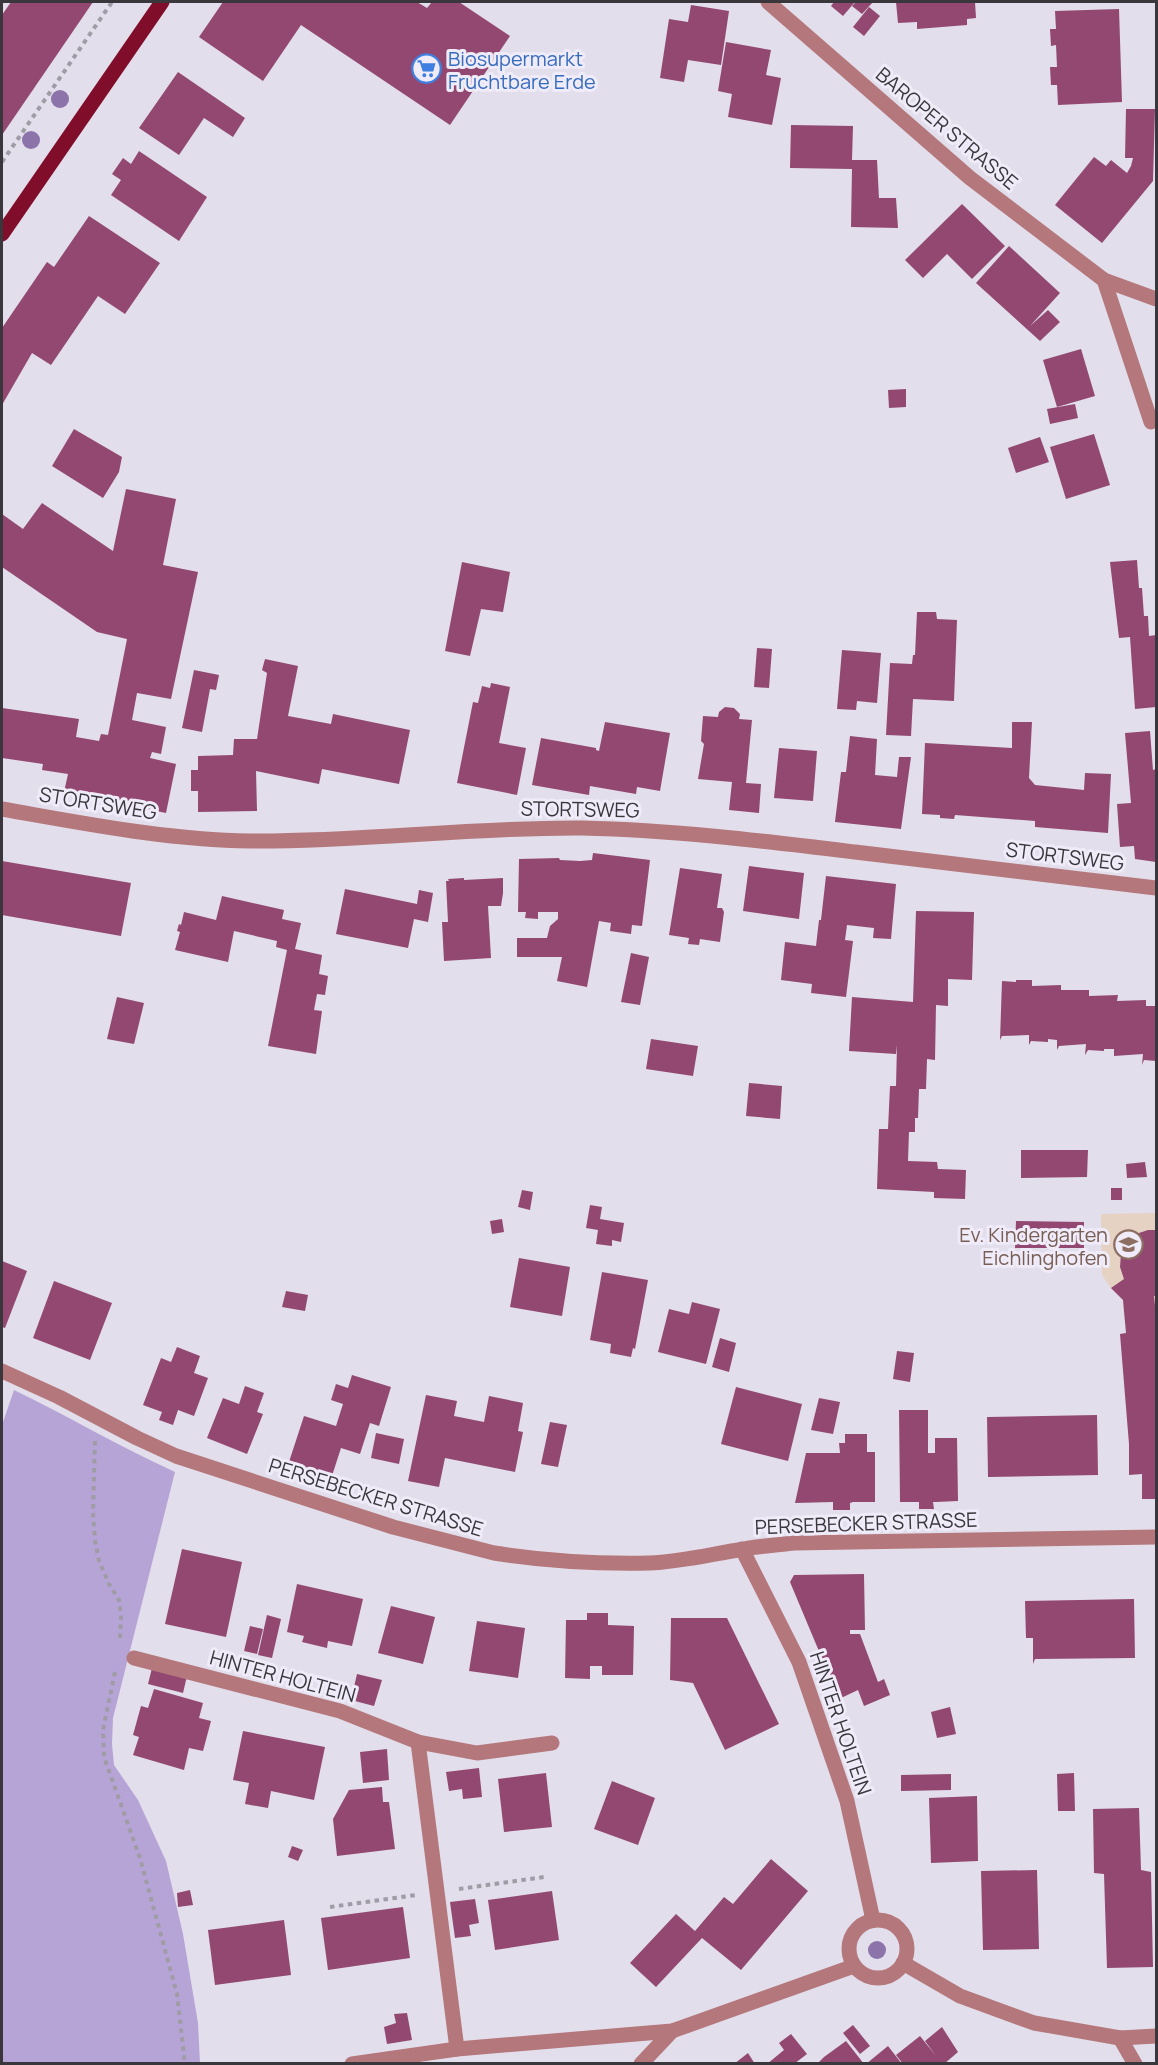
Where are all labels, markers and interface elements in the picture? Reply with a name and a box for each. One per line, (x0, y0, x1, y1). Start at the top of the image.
place label: Biosupermarkt Fruchtbare Erde (448, 45, 596, 95)
supermarket icon: Biosupermarkt Fruchtbare Erde (411, 53, 443, 85)
street label: BAROPER STRASSE (870, 61, 1024, 195)
street label: STORTSWEG (37, 780, 159, 826)
street label: STORTSWEG (520, 794, 640, 824)
street label: STORTSWEG (1004, 835, 1126, 877)
place label: Ev. Kindergarten Eichlinghofen (959, 1221, 1108, 1271)
school or university icon: Ev. Kindergarten Eichlinghofen (1113, 1229, 1145, 1261)
street label: PERSEBECKER STRASSE (266, 1452, 486, 1542)
street label: PERSEBECKER STRASSE (754, 1506, 978, 1540)
street label: HINTER HOLTEIN (207, 1644, 359, 1708)
street label: HINTER HOLTEIN (804, 1648, 878, 1798)

